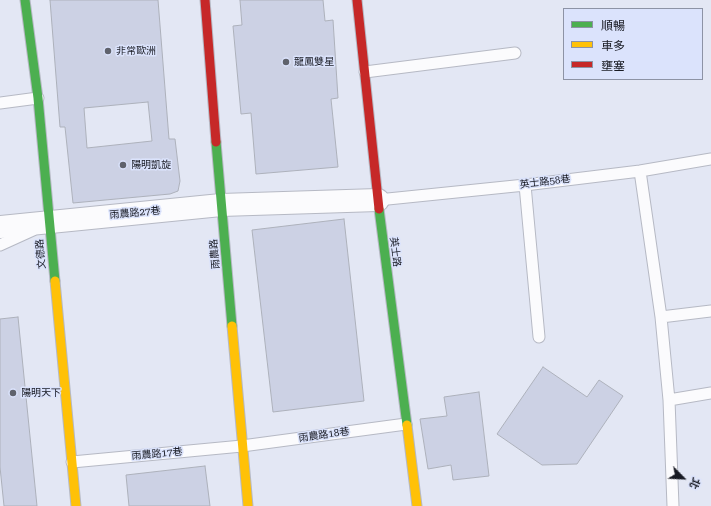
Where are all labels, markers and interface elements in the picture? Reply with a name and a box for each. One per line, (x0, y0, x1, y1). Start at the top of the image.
legend (563, 8, 703, 80)
text: 順暢 (601, 19, 625, 33)
text: 車多 (601, 39, 625, 53)
place label: 非常歐洲 (116, 45, 156, 57)
marker: 非常歐洲 (103, 46, 113, 56)
place label: 龍鳳雙星 (294, 56, 334, 68)
marker: 龍鳳雙星 (281, 57, 291, 67)
text: 壅塞 (601, 59, 625, 73)
place label: 陽明凱旋 (131, 159, 171, 171)
marker: 陽明凱旋 (118, 160, 128, 170)
street label: 英士路58巷 (519, 173, 571, 191)
street label: 雨農路27巷 (109, 205, 161, 221)
street label: 英士路 (387, 236, 403, 268)
street label: 文德路 (34, 239, 48, 269)
street label: 雨農路 (208, 239, 222, 269)
place label: 陽明天下 (21, 387, 61, 399)
marker: 陽明天下 (8, 388, 18, 398)
street label: 雨農路18巷 (298, 425, 350, 445)
street label: 雨農路17巷 (131, 446, 183, 462)
north arrow (663, 458, 703, 498)
text: 北 (686, 475, 703, 491)

